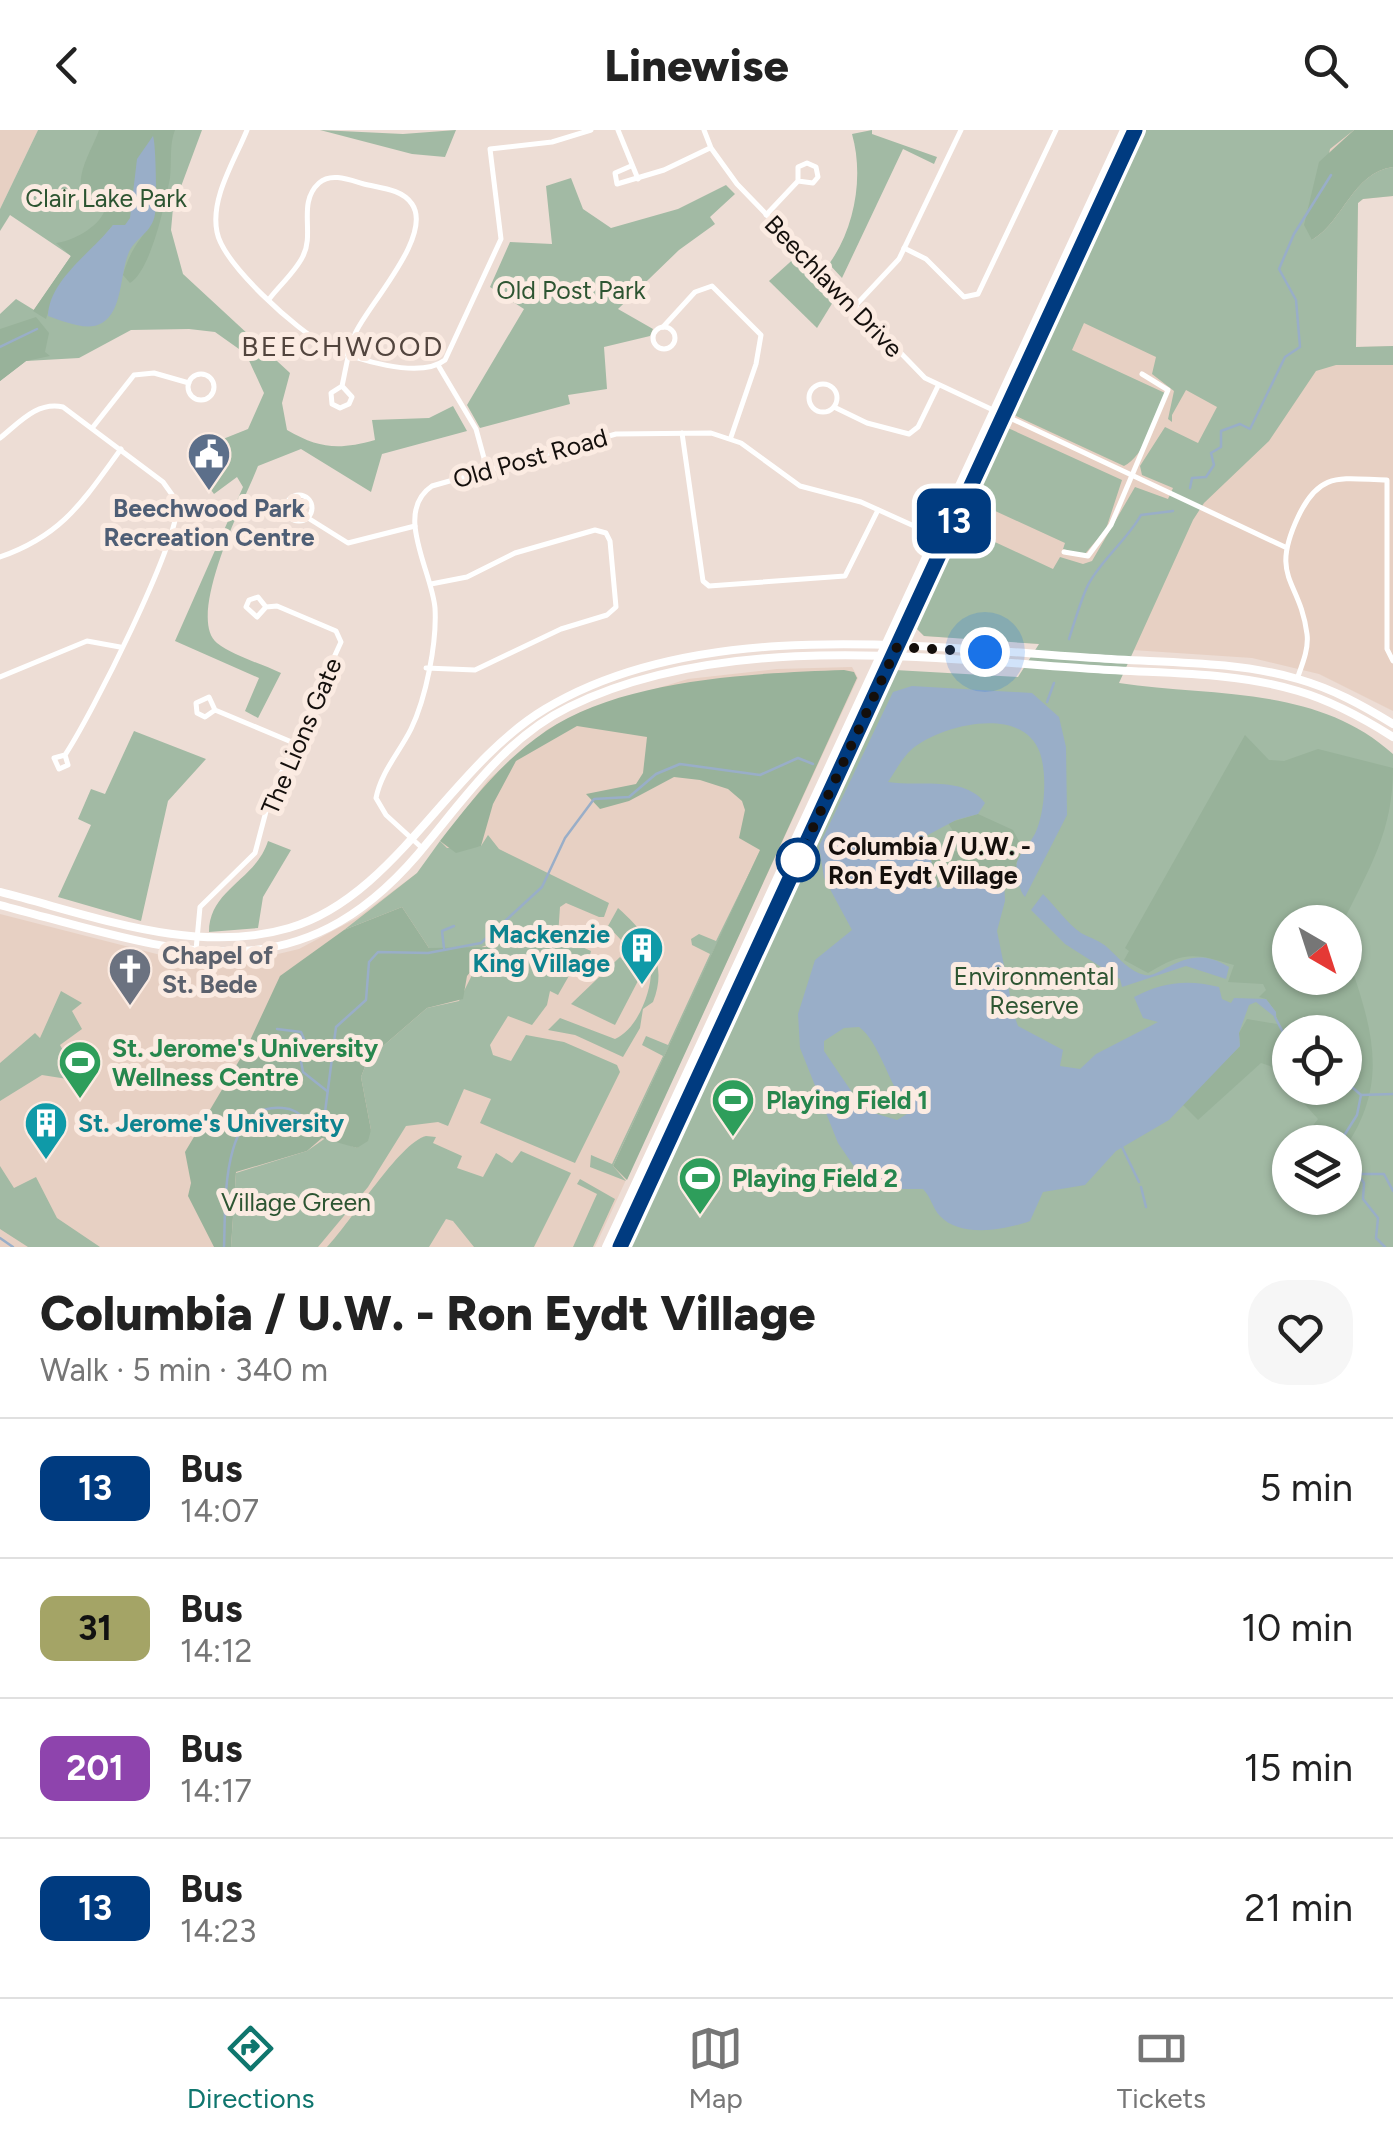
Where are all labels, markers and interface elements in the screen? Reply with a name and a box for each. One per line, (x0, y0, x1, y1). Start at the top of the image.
icon: back (40, 38, 95, 93)
text: Linewise (604, 38, 789, 92)
icon: search (1298, 38, 1353, 93)
park label: Clair Lake Park (25, 183, 188, 213)
street label: Beechlawn Drive (759, 209, 909, 363)
park label: Old Post Park (496, 275, 647, 305)
district label: BEECHWOOD (241, 329, 445, 363)
street label: Old Post Road (449, 422, 611, 494)
public building icon: Beechwood Park Recreation Centre (186, 431, 232, 492)
line badge: 13 (909, 488, 999, 554)
place label: Beechwood Park Recreation Centre (103, 493, 315, 552)
text: 13 (937, 500, 971, 542)
your location (960, 627, 1010, 677)
street label: The Lions Gate (254, 653, 348, 819)
place label: Columbia / U.W. - Ron Eydt Village (828, 831, 1031, 890)
marker: Columbia / U.W. - Ron Eydt Village (777, 839, 819, 881)
north arrow (1272, 905, 1362, 995)
map controls (1272, 905, 1362, 1215)
place label: Mackenzie King Village (473, 919, 610, 978)
building icon: Mackenzie King Village (619, 925, 665, 986)
place label: Chapel of St. Bede (162, 940, 273, 999)
church icon: Chapel of St. Bede (107, 946, 153, 1007)
park label: Environmental Reserve (954, 961, 1114, 1020)
button: locate (1272, 1015, 1362, 1105)
place label: St. Jerome's University Wellness Centre (112, 1033, 379, 1092)
sports icon: St. Jerome's University Wellness Centre (57, 1039, 103, 1100)
sports icon: Playing Field 1 (710, 1077, 756, 1138)
place label: Playing Field 1 (766, 1085, 928, 1115)
building icon: St. Jerome's University (23, 1100, 69, 1161)
place label: St. Jerome's University (78, 1108, 345, 1138)
button: layers (1272, 1125, 1362, 1215)
sports icon: Playing Field 2 (677, 1155, 723, 1216)
place label: Playing Field 2 (732, 1163, 898, 1193)
park label: Village Green (221, 1187, 371, 1217)
button: heart (1248, 1280, 1353, 1385)
text: Columbia / U.W. - Ron Eydt Village (40, 1284, 816, 1342)
text: Walk · 5 min · 340 m (40, 1351, 328, 1389)
text: Bus (180, 1446, 243, 1492)
text: 5 min (1259, 1465, 1353, 1511)
text: 13 (78, 1467, 112, 1509)
text: 14:07 (180, 1492, 259, 1530)
text: Bus (180, 1586, 243, 1632)
text: 10 min (1241, 1605, 1353, 1651)
text: 31 (78, 1607, 112, 1649)
text: 14:12 (180, 1632, 252, 1670)
text: Bus (180, 1726, 243, 1772)
text: 15 min (1244, 1745, 1353, 1791)
text: 201 (66, 1747, 124, 1789)
text: 14:17 (180, 1772, 252, 1810)
text: Bus (180, 1866, 243, 1912)
text: 21 min (1244, 1885, 1353, 1931)
text: 13 (78, 1887, 112, 1929)
text: 14:23 (180, 1912, 256, 1950)
tab: Directions (187, 2021, 314, 2115)
tab: Map (688, 2021, 743, 2115)
tab: Tickets (1117, 2021, 1206, 2115)

